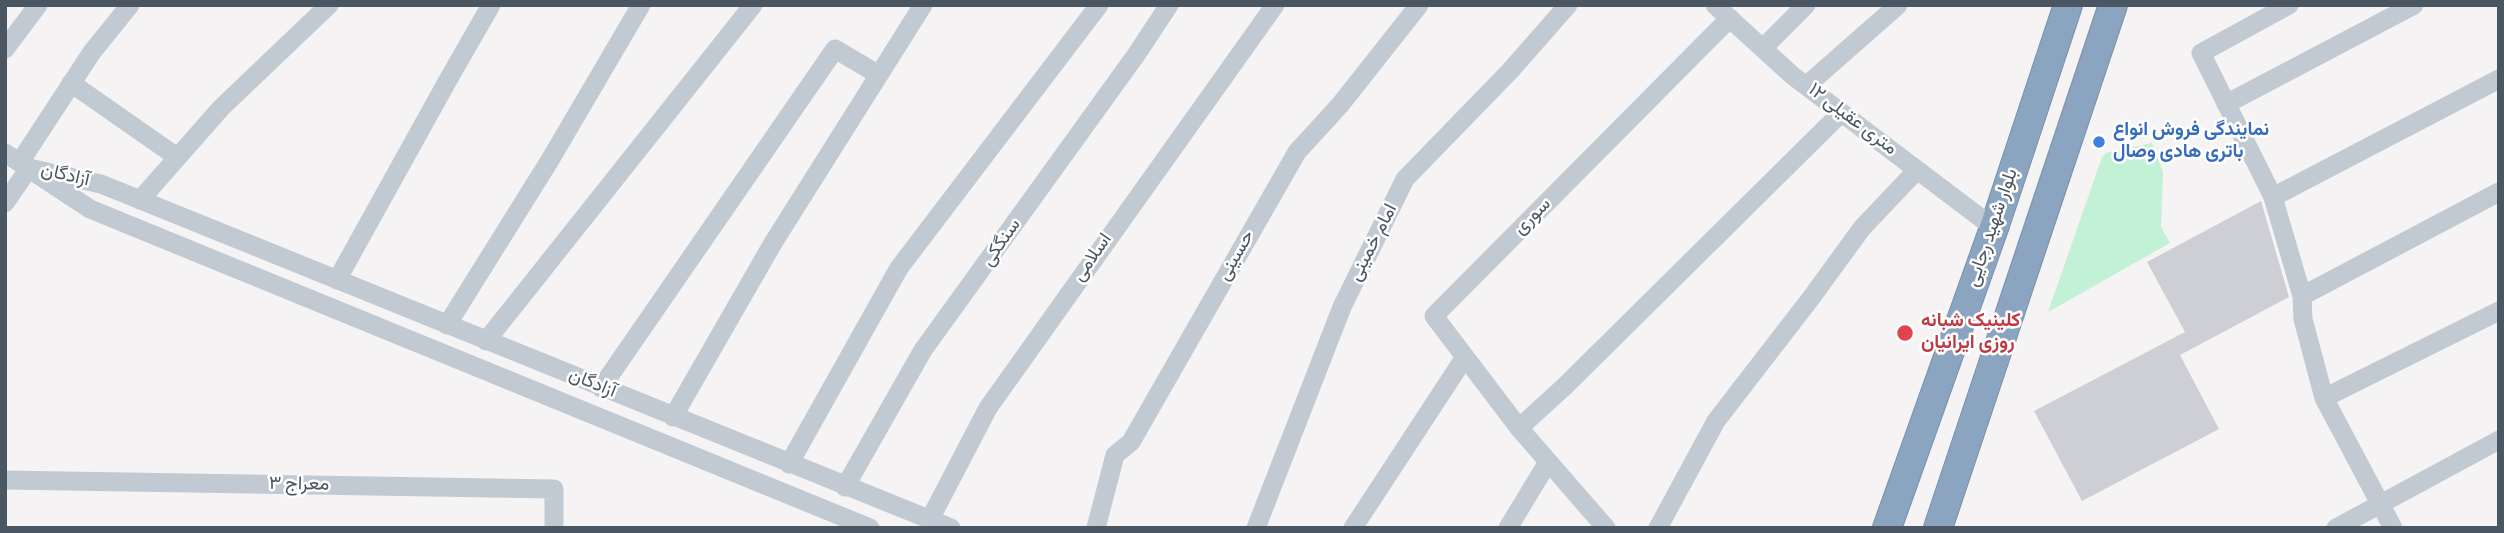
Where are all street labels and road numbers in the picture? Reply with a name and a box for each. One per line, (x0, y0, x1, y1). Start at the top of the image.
street label: ۱۲ متری عقیلی (1803, 79, 1901, 161)
street label: آزادگان (38, 159, 92, 193)
street label: بلوار شهید رجایی (1962, 166, 2024, 290)
street label: سوری (1510, 194, 1556, 240)
street label: امام خمینی (1345, 200, 1403, 286)
street label: سنگکی (977, 215, 1027, 271)
street label: حسینی (1214, 227, 1260, 285)
street label: اسلامی (1068, 229, 1118, 287)
street label: آزادگان (565, 364, 619, 404)
street label: معراج ۳ (269, 473, 329, 497)

